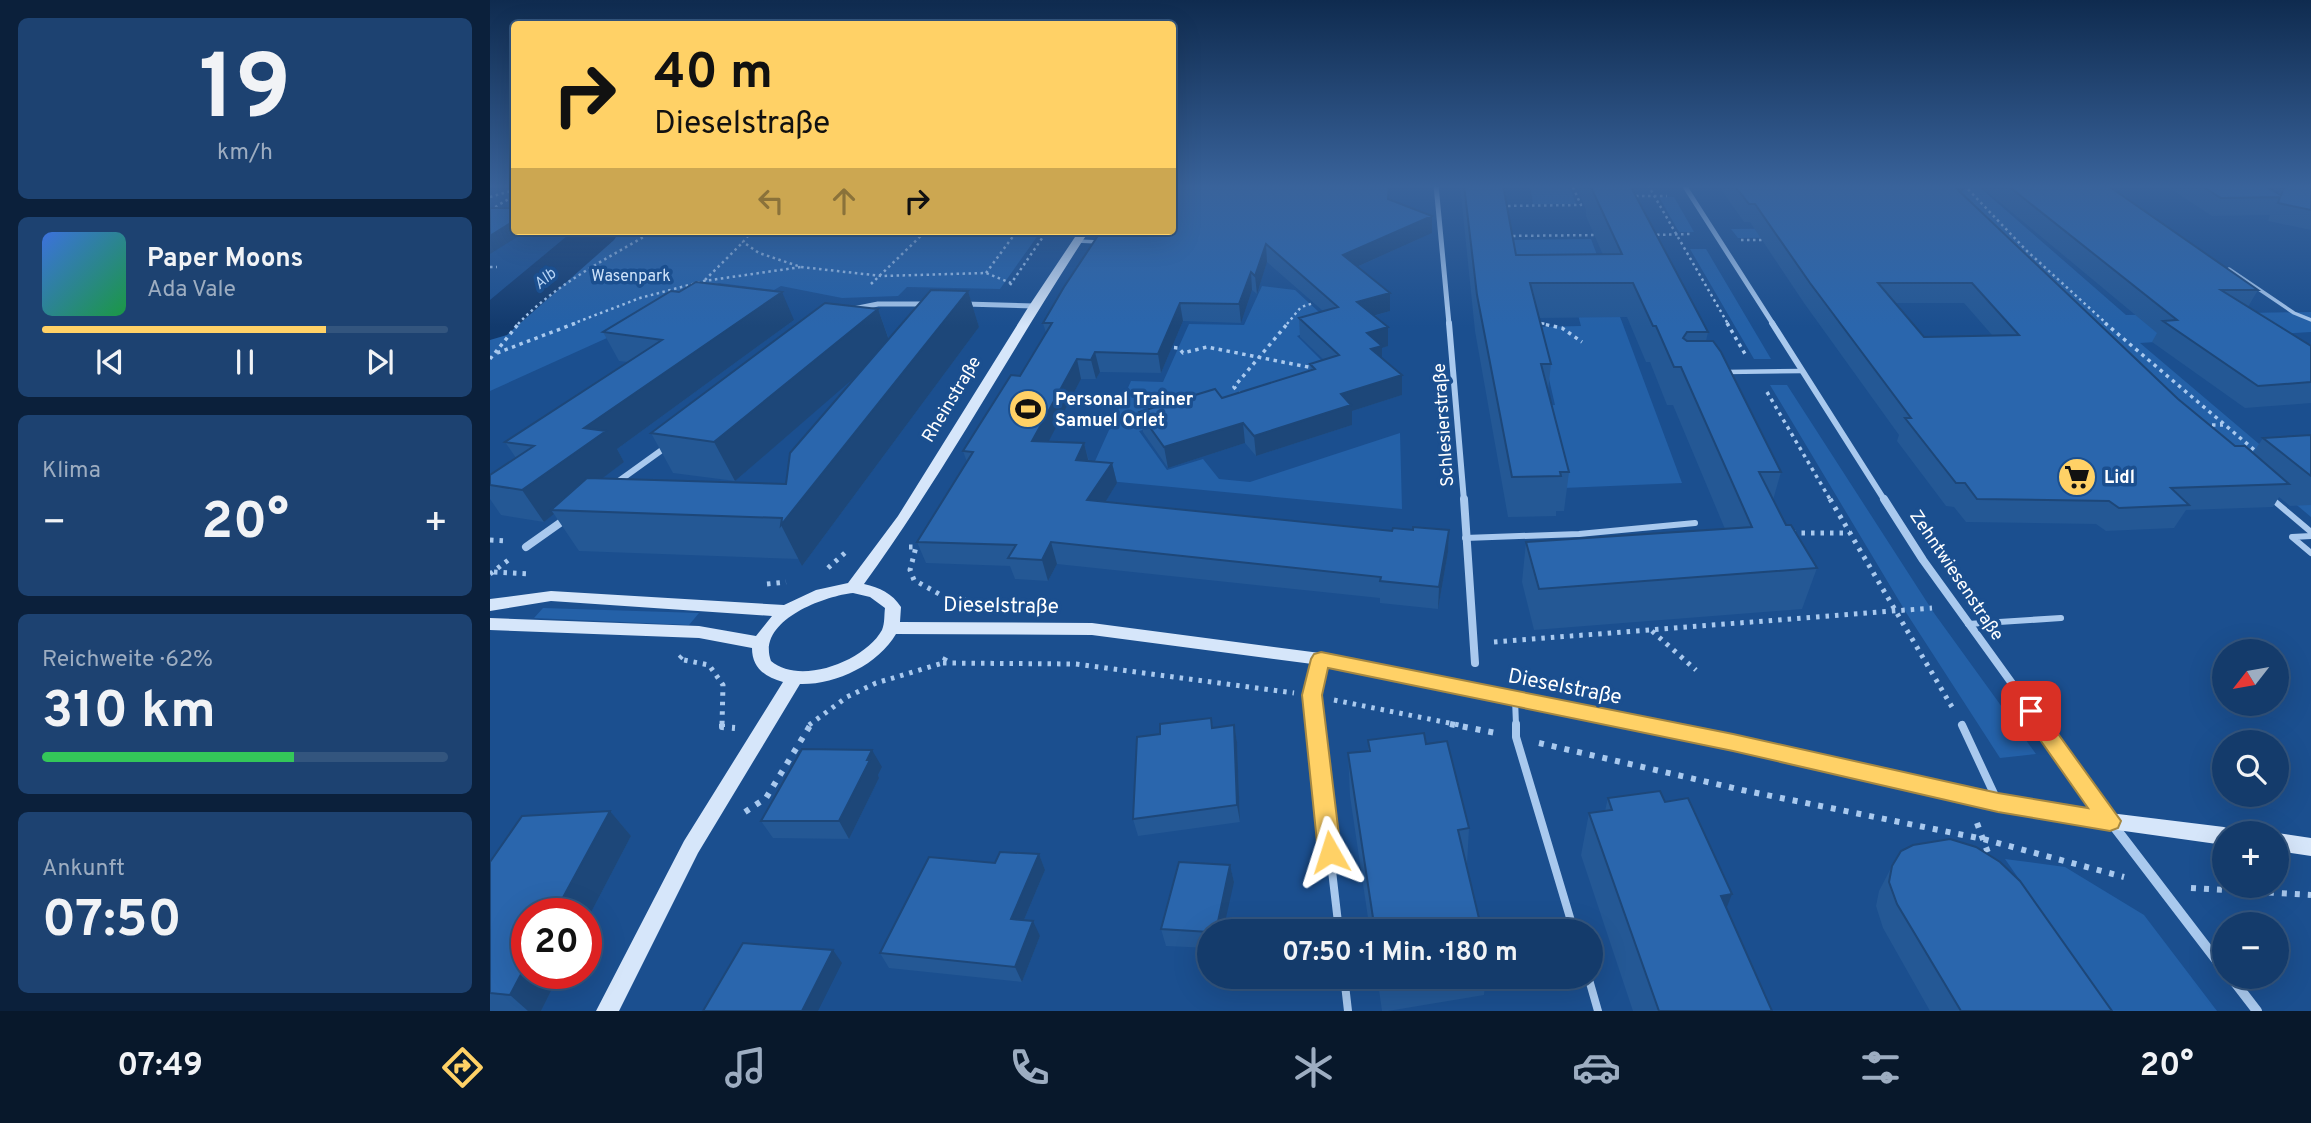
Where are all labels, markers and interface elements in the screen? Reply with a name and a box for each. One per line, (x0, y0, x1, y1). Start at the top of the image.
text: 19 (199, 36, 291, 151)
text: 40 m (654, 44, 773, 106)
icon: right (539, 49, 630, 140)
text: Dieselstraße (654, 105, 830, 145)
text: km/h (217, 139, 273, 168)
icon: left (752, 182, 790, 220)
icon: ahead (825, 182, 863, 220)
icon: right (898, 182, 936, 220)
text: Paper Moons (147, 243, 303, 276)
water label: Alb (530, 264, 561, 295)
park label: Wasenpark (591, 267, 671, 287)
text: Ada Vale (147, 276, 236, 305)
icon: previous (91, 343, 129, 381)
icon: pause (226, 343, 264, 381)
icon: next (361, 343, 399, 381)
street label: Rheinstraße (917, 352, 987, 447)
street label: Schlesierstraße (1429, 362, 1460, 487)
sports icon: Personal Trainer Samuel Orlet (1007, 388, 1049, 430)
place label: Personal Trainer Samuel Orlet (1055, 389, 1194, 433)
supermarket icon: Lidl (2056, 456, 2098, 498)
text: Klima (42, 457, 101, 486)
place label: Lidl (2104, 467, 2135, 490)
text: 20° (201, 491, 289, 557)
text: − (42, 500, 67, 549)
text: + (423, 500, 448, 549)
street label: Zehntwiesenstraße (1903, 506, 2008, 646)
street label: Dieselstraße (943, 592, 1059, 621)
north arrow (2212, 639, 2289, 716)
map controls (2212, 639, 2289, 989)
text: Reichweite · 62% (42, 646, 213, 675)
street label: Dieselstraße (1505, 663, 1624, 712)
text: 310 km (42, 680, 216, 746)
pin (2001, 681, 2061, 741)
icon: arrive (2012, 692, 2050, 730)
button: search (2212, 730, 2289, 807)
position arrow (1293, 815, 1367, 889)
button: + (2212, 821, 2289, 898)
text: Ankunft (42, 855, 125, 884)
text: 07:50 (42, 889, 182, 955)
speed limit sign: 20 (511, 898, 602, 989)
button: − (2212, 912, 2289, 989)
text: 07:50 · 1 Min. · 180 m (1282, 937, 1518, 970)
icon: directions (438, 1043, 487, 1092)
icon: music (721, 1043, 770, 1092)
icon: phone (1005, 1043, 1054, 1092)
icon: climate (1289, 1043, 1338, 1092)
icon: car (1572, 1043, 1621, 1092)
icon: filters (1856, 1043, 1905, 1092)
text: 07:49 (117, 1047, 203, 1087)
text: 20° (2140, 1047, 2194, 1087)

